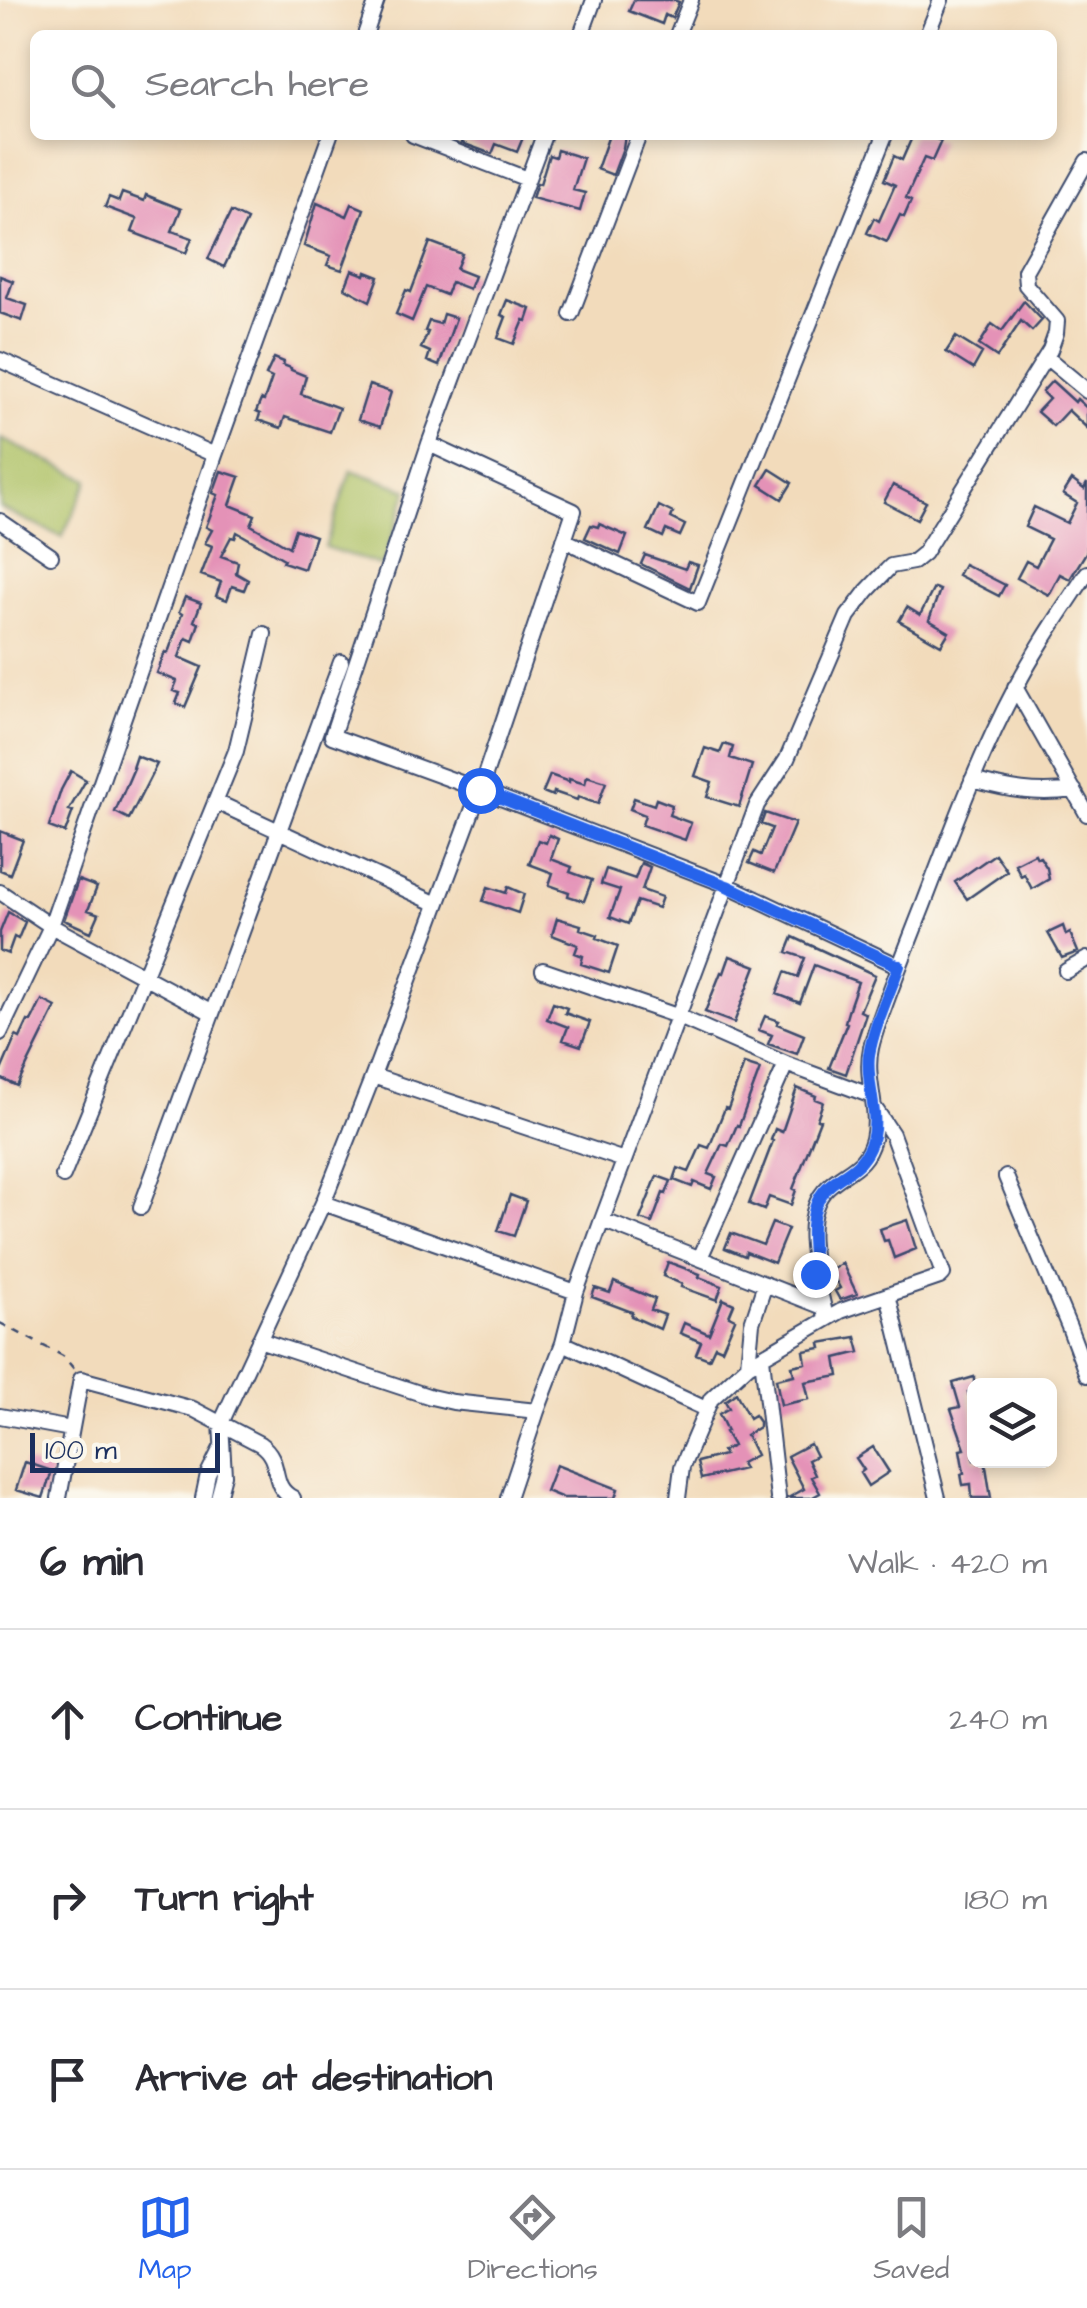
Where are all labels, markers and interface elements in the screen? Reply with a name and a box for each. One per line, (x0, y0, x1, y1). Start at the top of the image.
search box (30, 30, 1057, 140)
icon: search (65, 58, 120, 113)
text: Search here (145, 59, 369, 111)
route start (458, 768, 504, 814)
route end (793, 1252, 839, 1298)
map controls (967, 1378, 1057, 1468)
button: layers (967, 1378, 1057, 1468)
scale bar (30, 1428, 220, 1472)
text: 100 m (45, 1431, 117, 1470)
text: 6 min (40, 1534, 143, 1592)
text: Walk · 420 m (848, 1541, 1047, 1586)
icon: ahead (40, 1692, 95, 1747)
text: Continue (135, 1693, 282, 1745)
text: 240 m (949, 1697, 1047, 1742)
icon: right (40, 1872, 95, 1927)
text: Turn right (135, 1873, 314, 1925)
text: 180 m (964, 1877, 1047, 1922)
icon: arrive (40, 2052, 95, 2107)
text: Arrive at destination (135, 2053, 492, 2105)
tab: Map (138, 2190, 193, 2289)
tab: Directions (468, 2190, 598, 2289)
tab: Saved (873, 2190, 949, 2289)

